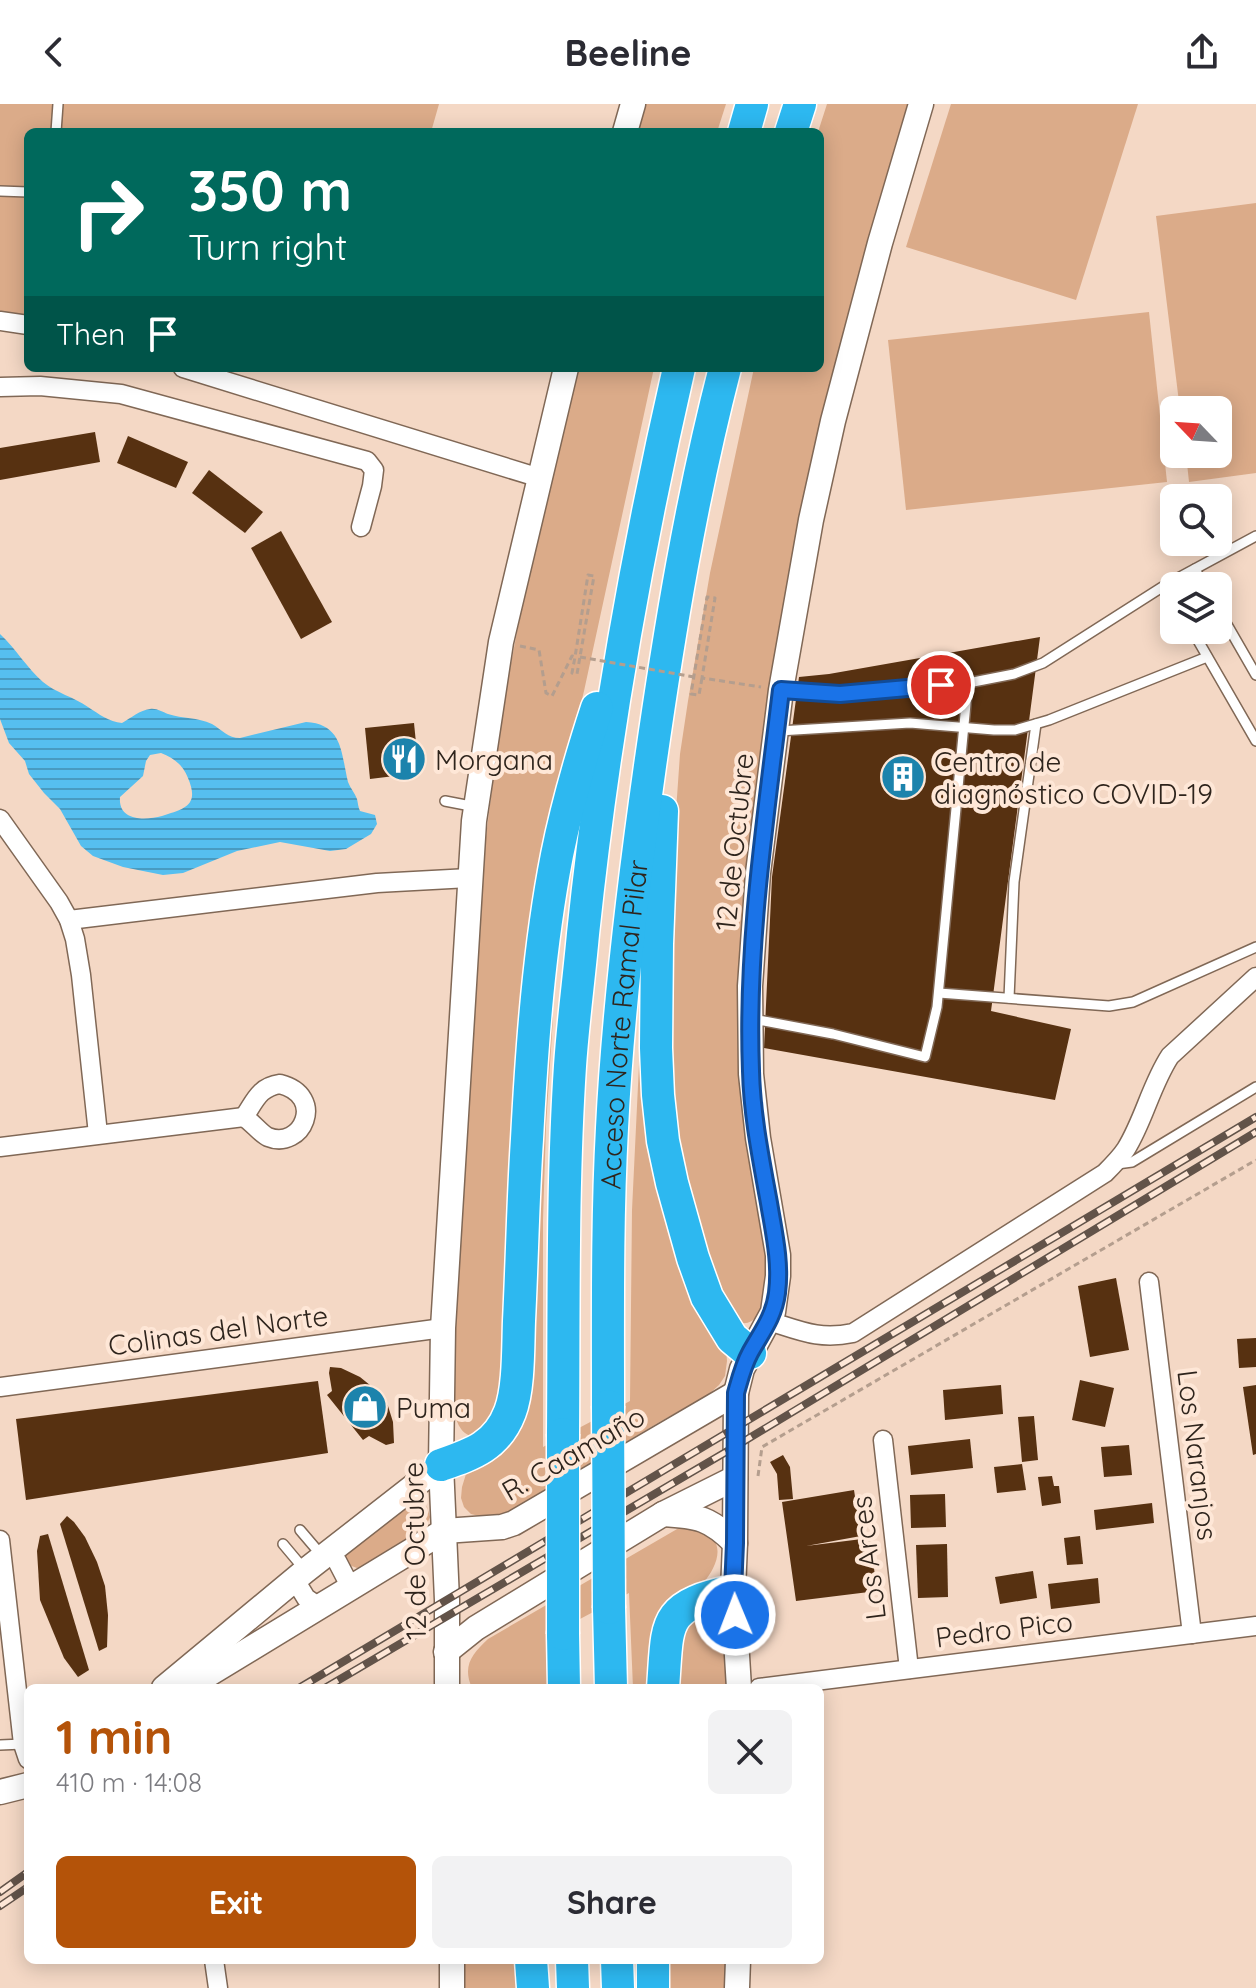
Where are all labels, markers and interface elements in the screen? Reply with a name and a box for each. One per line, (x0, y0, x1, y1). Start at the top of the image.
icon: back (32, 30, 76, 74)
text: Beeline (565, 30, 691, 75)
icon: share (1180, 30, 1224, 74)
text: 350 m (188, 155, 352, 225)
icon: right (56, 160, 160, 264)
text: Turn right (188, 224, 347, 269)
icon: arrive (141, 312, 185, 356)
text: Then (56, 315, 125, 353)
north arrow (1160, 396, 1232, 468)
map controls (1160, 396, 1232, 644)
button: search (1160, 484, 1232, 556)
button: layers (1160, 572, 1232, 644)
pin (907, 651, 975, 719)
icon: arrive (919, 663, 963, 707)
restaurant icon: Morgana (380, 735, 428, 783)
place label: Morgana (435, 742, 553, 777)
place label: Centro de diagnóstico COVID-19 (934, 744, 1213, 811)
street label: 12 de Octubre (707, 751, 761, 933)
building icon: Centro de diagnóstico COVID-19 (879, 753, 927, 801)
street label: Acceso Norte Ramal Pilar (592, 857, 655, 1190)
street label: Colinas del Norte (106, 1297, 330, 1363)
street label: Los Naranjos (1170, 1368, 1226, 1542)
shop icon: Puma (341, 1383, 389, 1431)
place label: Puma (396, 1390, 471, 1425)
street label: R. Caamaño (495, 1398, 651, 1508)
street label: 12 de Octubre (395, 1461, 433, 1641)
street label: Los Arces (843, 1494, 893, 1622)
position arrow (693, 1573, 777, 1657)
street label: Pedro Pico (933, 1603, 1075, 1655)
text: 1 min (56, 1706, 172, 1766)
button: close (708, 1710, 792, 1794)
text: 410 m · 14:08 (56, 1766, 202, 1799)
button: Exit (56, 1856, 416, 1948)
button: Share (432, 1856, 792, 1948)

